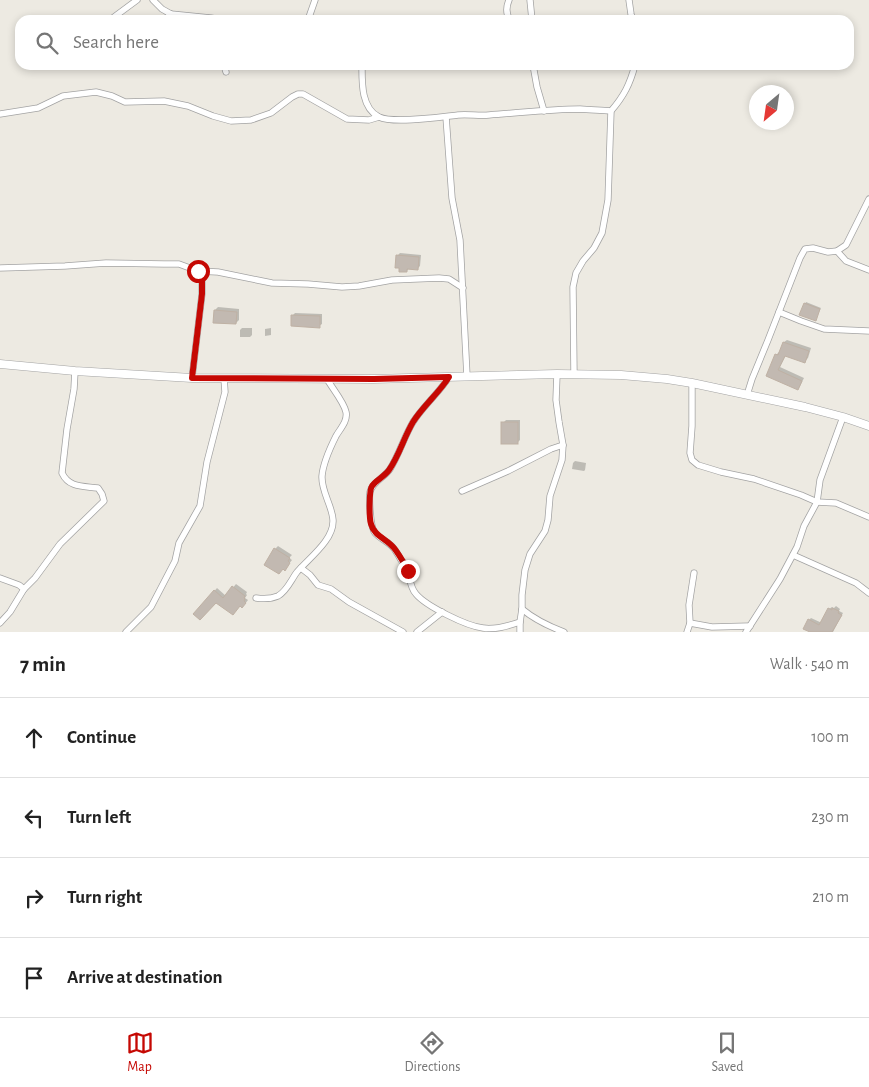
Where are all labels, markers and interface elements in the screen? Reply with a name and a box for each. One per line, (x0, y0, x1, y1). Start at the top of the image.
search box (15, 15, 854, 70)
icon: search (33, 29, 61, 57)
text: Search here (73, 33, 159, 52)
north arrow (749, 85, 794, 130)
route start (187, 260, 210, 283)
route end (397, 560, 420, 583)
text: 7 min (20, 654, 66, 675)
text: Walk · 540 m (770, 656, 849, 672)
icon: ahead (20, 724, 48, 752)
text: Continue (67, 728, 136, 747)
text: 100 m (811, 729, 849, 745)
icon: left (20, 804, 48, 832)
text: Turn left (67, 808, 131, 827)
text: 230 m (811, 809, 849, 825)
icon: right (20, 884, 48, 912)
text: Turn right (67, 888, 142, 907)
text: 210 m (812, 889, 849, 905)
icon: arrive (20, 964, 48, 992)
text: Arrive at destination (67, 968, 223, 987)
tab: Map (126, 1029, 154, 1076)
tab: Directions (405, 1029, 460, 1076)
tab: Saved (711, 1029, 743, 1076)

